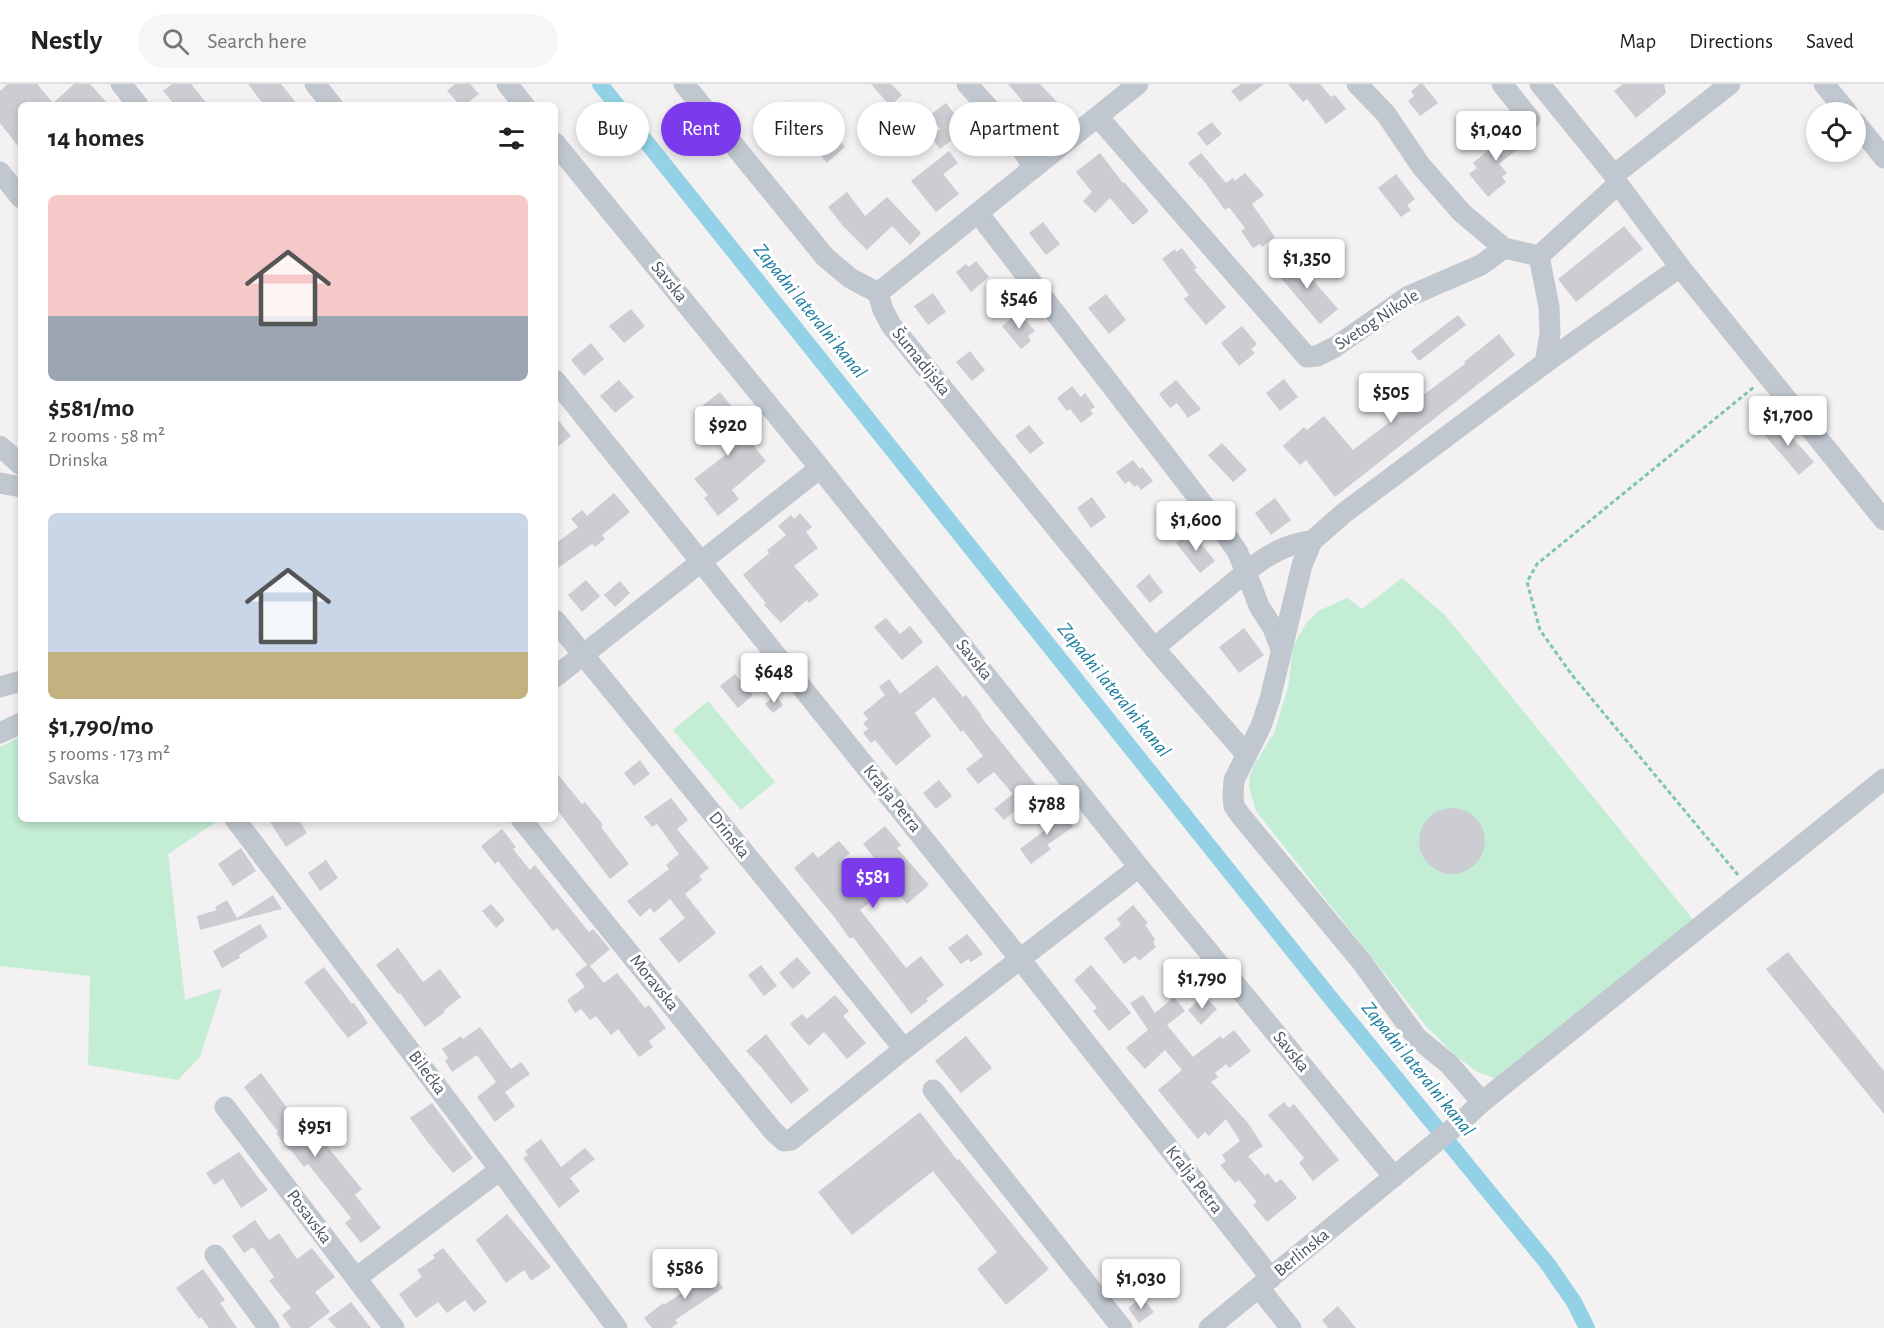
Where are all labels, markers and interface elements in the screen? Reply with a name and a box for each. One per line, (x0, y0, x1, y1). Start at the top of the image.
search box (138, 14, 558, 68)
icon: search (159, 25, 192, 58)
text: Nestly (30, 27, 102, 55)
text: Search here (207, 30, 307, 52)
text: Map (1620, 31, 1656, 52)
text: Directions (1689, 31, 1773, 52)
text: Saved (1806, 31, 1854, 52)
chip: Buy (576, 102, 649, 156)
chip: Rent (661, 102, 741, 156)
chip: Filters (753, 102, 845, 156)
chip: New (857, 102, 937, 156)
chip: Apartment (949, 102, 1080, 156)
map controls (1806, 102, 1866, 162)
button: locate (1806, 102, 1866, 162)
pin: $1,040 (1447, 111, 1545, 162)
text: $1,040 (1470, 120, 1522, 140)
icon: filters (495, 122, 528, 155)
text: 14 homes (48, 125, 144, 151)
icon: home (234, 234, 342, 342)
pin: $1,350 (1258, 239, 1356, 290)
water label: Zapadni lateralni kanal (750, 240, 870, 382)
text: $1,350 (1283, 248, 1331, 268)
street label: Savska (647, 258, 691, 306)
pin: $546 (983, 279, 1055, 330)
street label: Svetog Nikole (1332, 286, 1422, 354)
text: $546 (1000, 288, 1038, 308)
street label: Šumadijska (888, 323, 956, 399)
pin: $505 (1355, 373, 1427, 424)
text: $505 (1373, 382, 1409, 402)
text: $581/mo (48, 395, 134, 421)
pin: $1,700 (1739, 396, 1837, 447)
text: $1,700 (1763, 405, 1813, 425)
pin: $920 (692, 406, 764, 457)
text: $920 (709, 415, 747, 435)
text: 2 rooms · 58 m² (48, 426, 165, 446)
text: Drinska (48, 450, 108, 470)
pin: $1,600 (1147, 501, 1245, 552)
text: $1,600 (1170, 510, 1222, 530)
icon: home (234, 552, 342, 660)
water label: Zapadni lateralni kanal (1054, 619, 1174, 761)
street label: Savska (952, 636, 996, 684)
pin: $648 (738, 653, 810, 704)
text: $648 (755, 662, 793, 682)
text: $1,790/mo (48, 713, 154, 739)
text: 5 rooms · 173 m² (48, 744, 170, 764)
street label: Kralja Petra (860, 762, 924, 836)
text: Savska (48, 768, 100, 788)
pin: $788 (1011, 785, 1083, 836)
text: $788 (1028, 794, 1066, 814)
street label: Drinska (705, 808, 753, 862)
pin: $581 (837, 858, 909, 909)
text: $581 (856, 867, 890, 887)
street label: Moravska (626, 951, 682, 1015)
pin: $1,790 (1153, 959, 1251, 1010)
text: $1,790 (1177, 968, 1227, 988)
water label: Zapadni lateralni kanal (1358, 998, 1478, 1140)
street label: Savska (1269, 1028, 1313, 1076)
street label: Bilećka (405, 1048, 449, 1098)
pin: $951 (279, 1107, 351, 1158)
text: $951 (298, 1116, 332, 1136)
street label: Kralja Petra (1162, 1143, 1226, 1217)
street label: Posavska (283, 1187, 335, 1247)
street label: Berlinska (1271, 1226, 1333, 1280)
pin: $586 (649, 1249, 721, 1300)
text: $586 (666, 1258, 704, 1278)
pin: $1,030 (1092, 1259, 1190, 1310)
text: $1,030 (1116, 1268, 1166, 1288)

